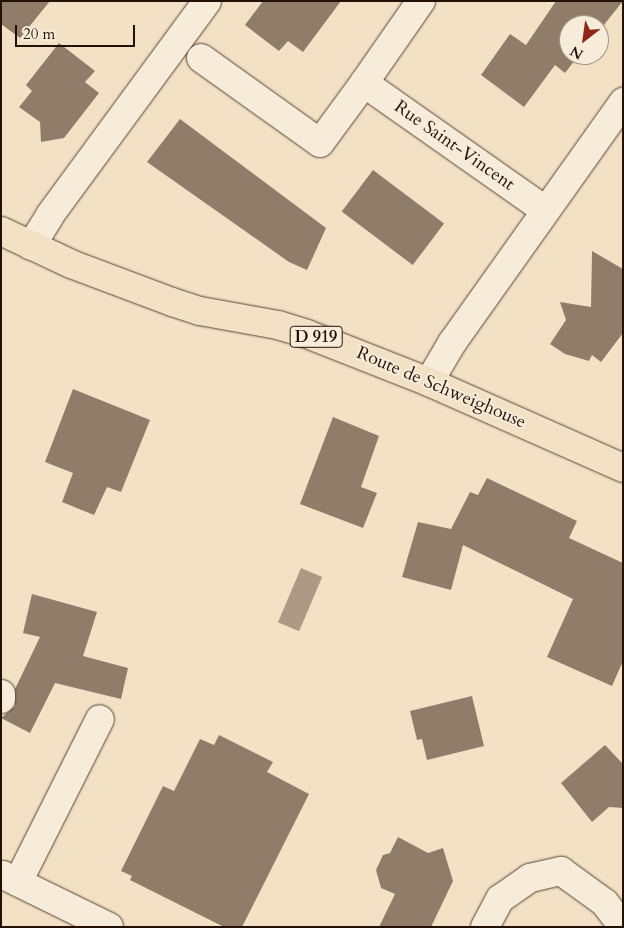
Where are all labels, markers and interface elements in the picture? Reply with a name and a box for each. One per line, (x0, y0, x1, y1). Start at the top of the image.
scale bar (18, 15, 138, 47)
north arrow (559, 15, 609, 65)
text: 20 m (23, 24, 55, 44)
text: N (567, 41, 587, 64)
street label: Rue Saint-Vincent (390, 96, 518, 196)
road number: D 919 (288, 324, 344, 351)
street label: Route de Schweighouse (353, 343, 529, 433)

